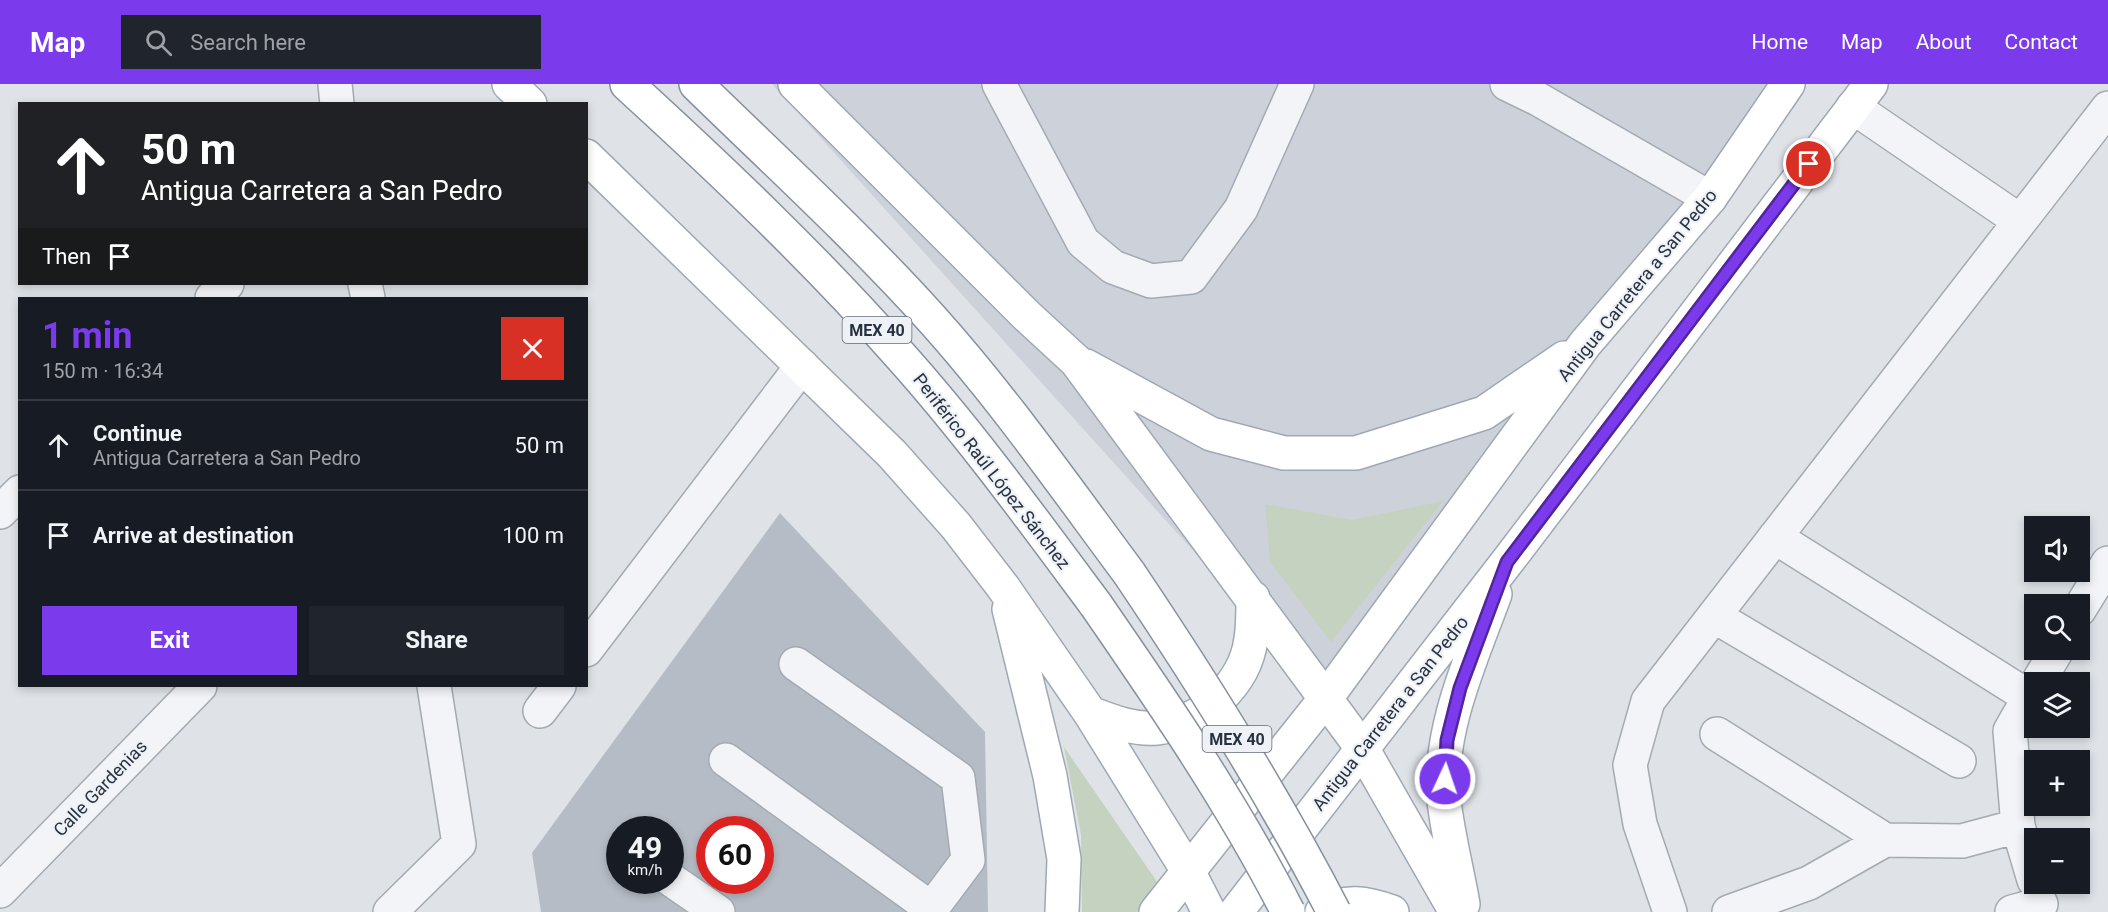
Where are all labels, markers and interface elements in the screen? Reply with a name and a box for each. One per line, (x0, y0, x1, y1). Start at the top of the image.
search box (121, 15, 541, 69)
text: Map (30, 26, 85, 59)
icon: search (142, 26, 175, 59)
text: Search here (190, 30, 306, 55)
text: Home (1752, 30, 1808, 54)
text: Map (1841, 30, 1883, 54)
text: About (1916, 30, 1972, 54)
text: Contact (2005, 30, 2078, 54)
text: 50 m (141, 125, 236, 174)
icon: ahead (42, 126, 120, 204)
pin (1783, 138, 1834, 189)
icon: arrive (1792, 147, 1825, 180)
text: Antigua Carretera a San Pedro (141, 175, 503, 207)
street label: Antigua Carretera a San Pedro (1553, 185, 1721, 385)
icon: arrive (103, 240, 136, 273)
text: Then (42, 244, 91, 269)
text: 1 min (42, 315, 133, 357)
button: close (501, 317, 564, 380)
road number: MEX 40 (842, 317, 912, 343)
text: 150 m · 16:34 (42, 359, 163, 383)
street label: Periférico Raúl López Sánchez (909, 369, 1075, 573)
text: Continue (93, 421, 182, 446)
icon: ahead (42, 429, 75, 462)
text: 50 m (515, 433, 564, 458)
text: Antigua Carretera a San Pedro (93, 446, 361, 470)
map controls (2024, 516, 2090, 894)
button: sound (2024, 516, 2090, 582)
icon: arrive (42, 519, 75, 552)
text: Arrive at destination (93, 523, 294, 548)
text: 100 m (502, 523, 564, 548)
button: search (2024, 594, 2090, 660)
button: Exit (42, 606, 297, 675)
button: Share (309, 606, 564, 675)
street label: Antigua Carretera a San Pedro (1308, 612, 1472, 814)
button: layers (2024, 672, 2090, 738)
road number: MEX 40 (1202, 726, 1272, 752)
street label: Calle Gardenias (49, 736, 151, 840)
position arrow (1413, 747, 1477, 811)
button: + (2024, 750, 2090, 816)
speed limit sign: 60 (696, 816, 774, 894)
button: − (2024, 828, 2090, 894)
text: 49 (628, 830, 662, 865)
text: km/h (627, 861, 663, 879)

